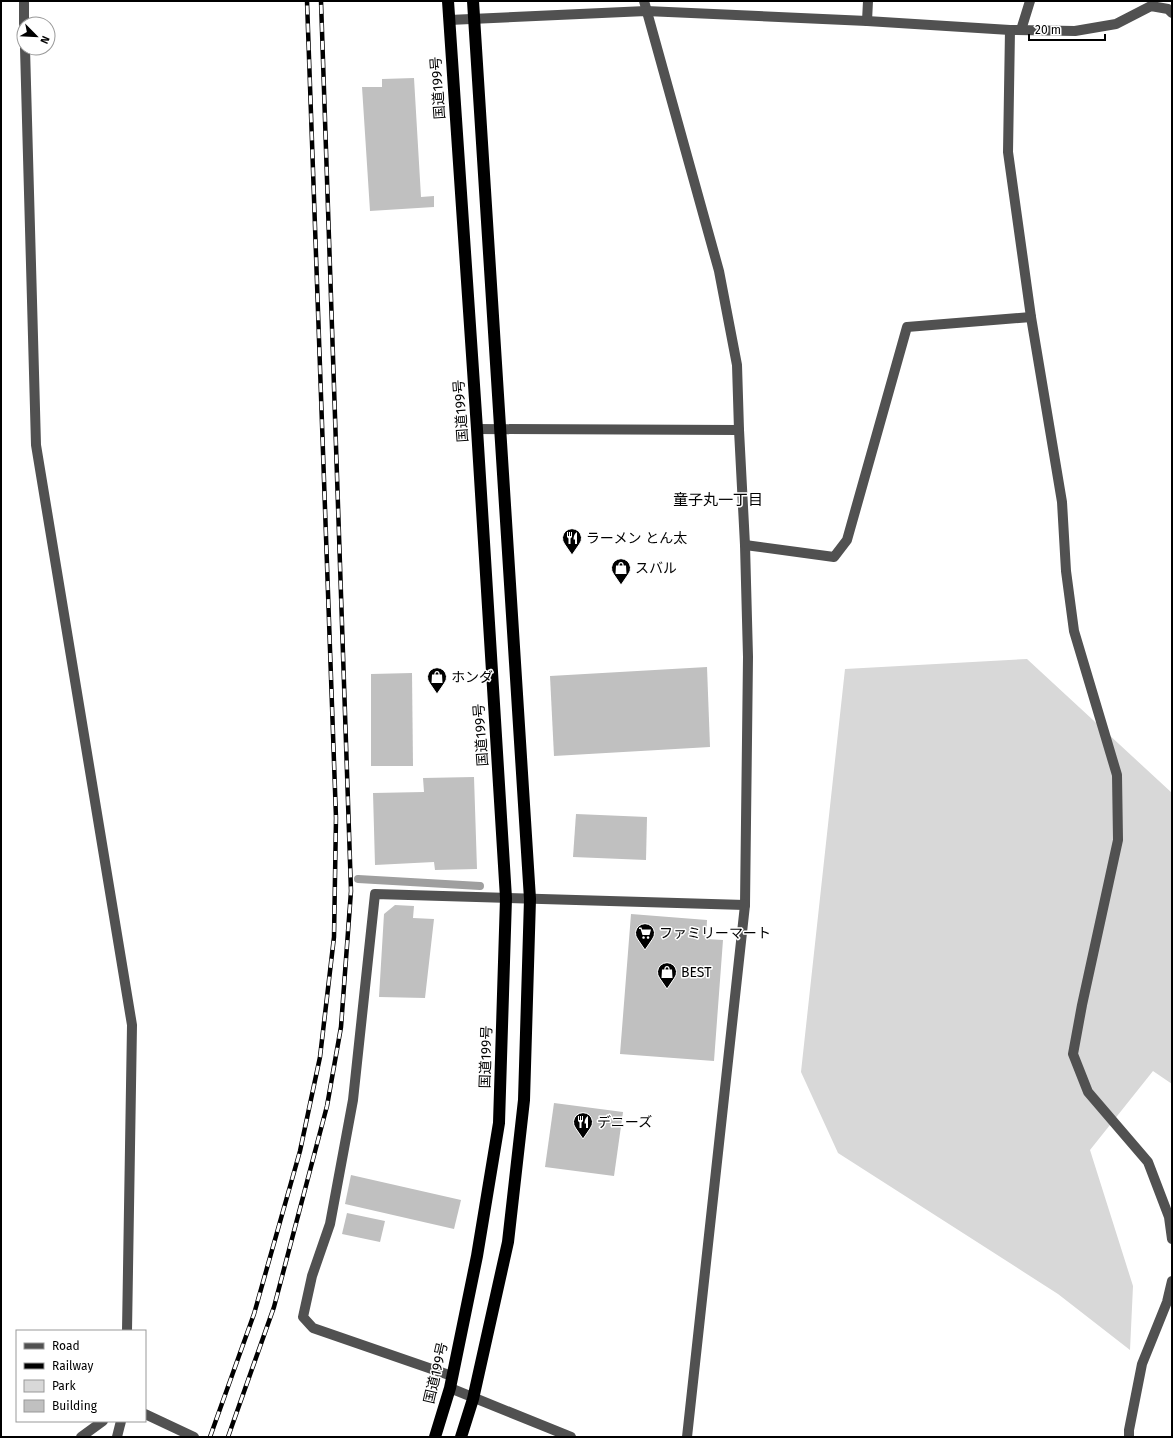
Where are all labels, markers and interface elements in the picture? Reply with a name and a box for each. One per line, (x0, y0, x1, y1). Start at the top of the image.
north arrow (16, 16, 56, 56)
scale bar (1029, 16, 1105, 42)
text: 20 m (1035, 23, 1061, 37)
text: N (37, 34, 52, 46)
street label: 国道199号 (427, 56, 449, 120)
street label: 国道199号 (450, 379, 472, 443)
district label: 童子丸一丁目 (673, 491, 763, 509)
restaurant icon: ラーメン とん太 (561, 527, 583, 555)
place label: ラーメン とん太 (586, 530, 687, 547)
shop icon: スバル (610, 557, 632, 585)
place label: スバル (635, 560, 677, 577)
shop icon: ホンダ (426, 666, 448, 694)
place label: ホンダ (451, 669, 493, 686)
street label: 国道199号 (470, 703, 492, 767)
supermarket icon: ファミリーマート (634, 922, 656, 950)
place label: ファミリーマート (659, 925, 771, 942)
shop icon: BEST (656, 961, 678, 989)
place label: BEST (681, 964, 712, 981)
street label: 国道199号 (476, 1025, 496, 1089)
restaurant icon: デニーズ (572, 1111, 594, 1139)
place label: デニーズ (597, 1114, 652, 1131)
legend (16, 1330, 146, 1422)
text: Road (52, 1339, 80, 1353)
street label: 国道199号 (421, 1341, 451, 1405)
text: Railway (52, 1359, 93, 1373)
text: Park (52, 1379, 76, 1393)
text: Building (52, 1399, 98, 1413)

